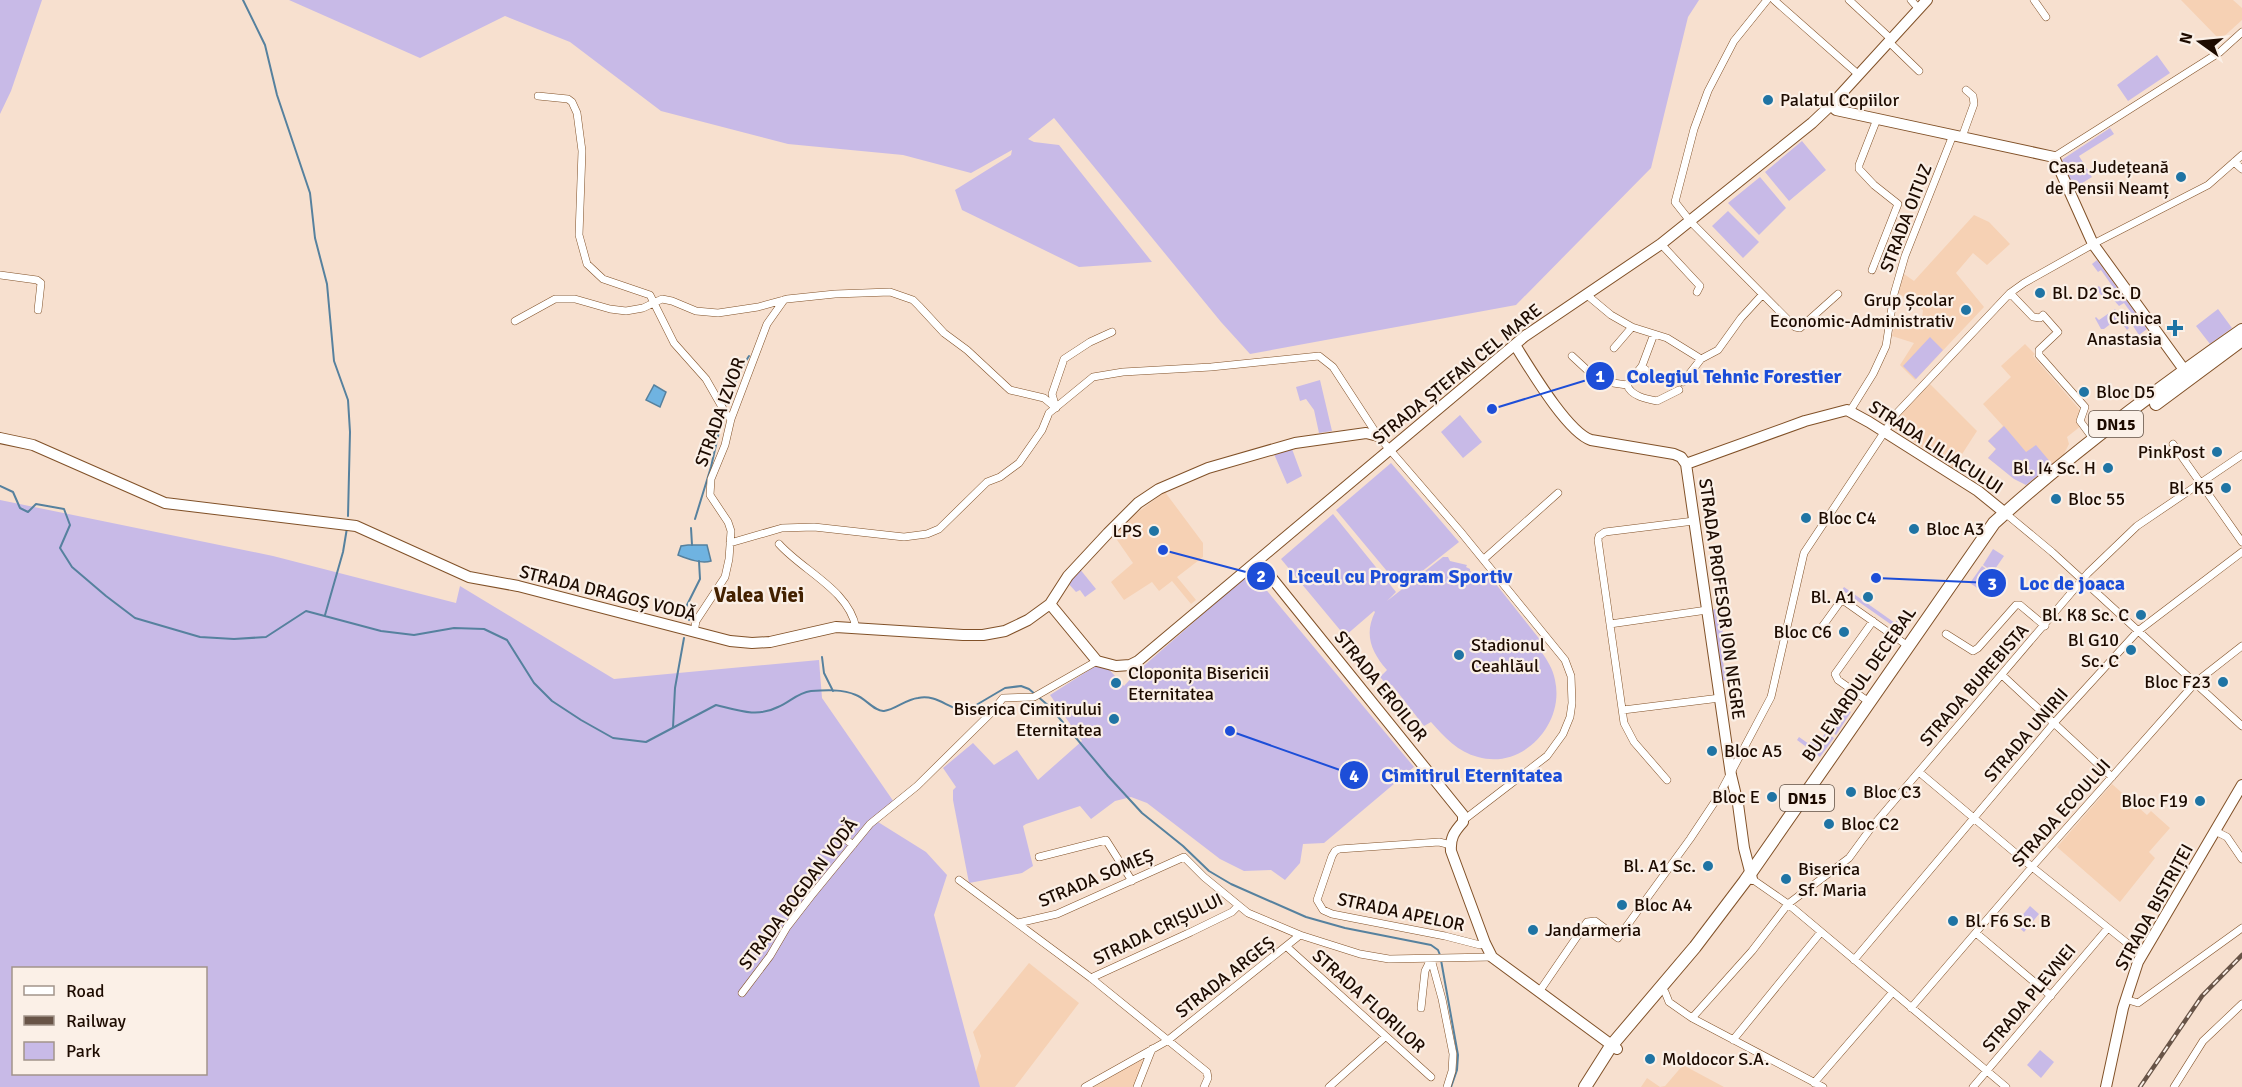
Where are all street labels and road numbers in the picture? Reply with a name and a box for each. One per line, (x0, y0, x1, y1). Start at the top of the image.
street label: STRADA OITUZ (1875, 161, 1937, 275)
street label: STRADA ȘTEFAN CEL MARE (1368, 299, 1546, 449)
street label: STRADA IZVOR (690, 354, 750, 470)
street label: STRADA LILIACULUI (1865, 395, 2007, 499)
road number: DN15 (2089, 411, 2143, 437)
street label: STRADA PROFESOR ION NEGRE (1694, 477, 1750, 721)
street label: STRADA DRAGOȘ VODĂ (517, 560, 699, 626)
street label: BULEVARDUL DECEBAL (1797, 602, 1921, 766)
street label: STRADA BUREBISTA (1915, 619, 2033, 751)
street label: STRADA EROILOR (1330, 626, 1432, 746)
street label: STRADA UNIRII (1979, 683, 2073, 787)
street label: STRADA ECOULUI (2007, 755, 2115, 871)
road number: DN15 (1780, 785, 1834, 811)
street label: STRADA BOGDAN VODĂ (734, 814, 862, 974)
street label: STRADA BISTRIȚEI (2110, 840, 2198, 974)
street label: STRADA SOMEȘ (1035, 844, 1157, 912)
street label: STRADA CRIȘULUI (1089, 888, 1227, 970)
street label: STRADA APELOR (1335, 888, 1467, 936)
street label: STRADA ARGEȘ (1171, 931, 1279, 1023)
street label: STRADA PLEVNEI (1977, 940, 2081, 1056)
street label: STRADA FLORILOR (1308, 945, 1430, 1058)

